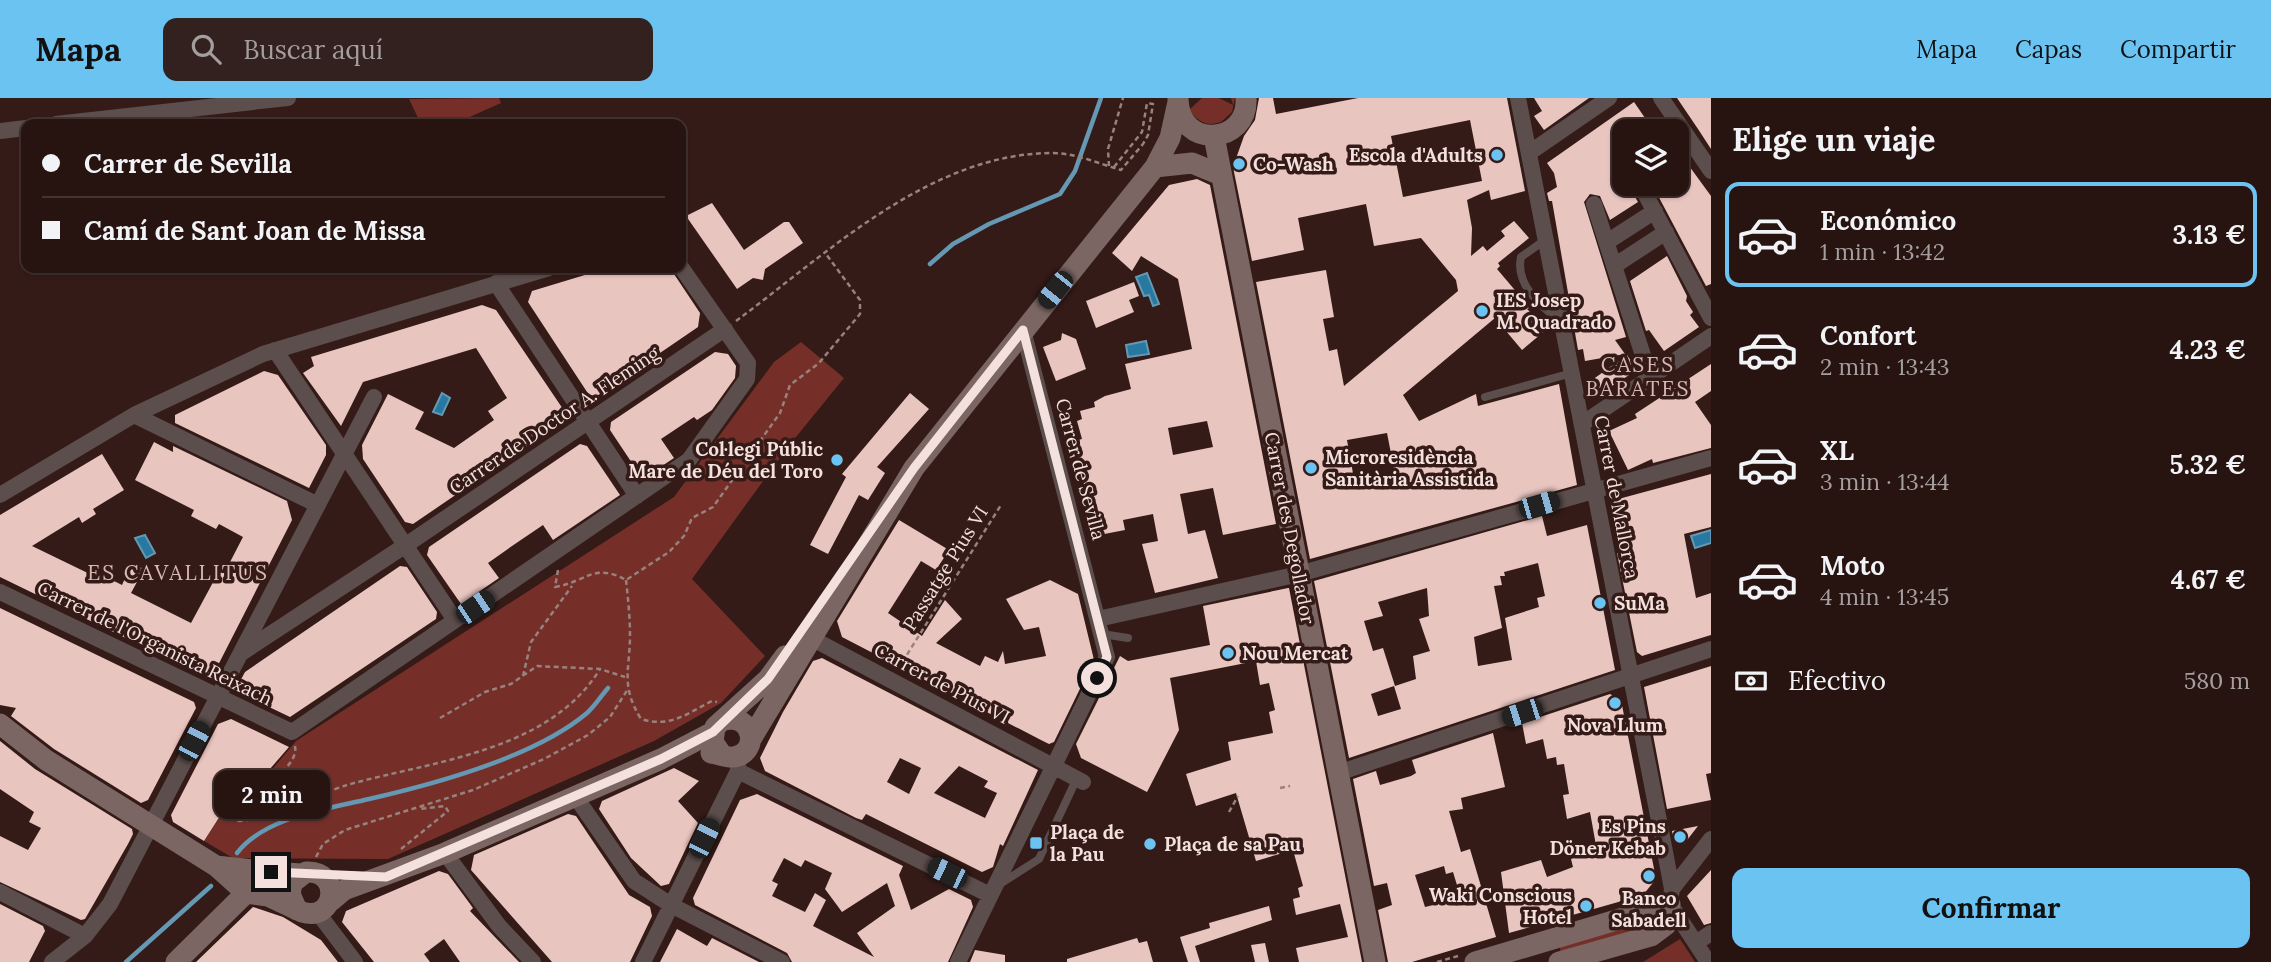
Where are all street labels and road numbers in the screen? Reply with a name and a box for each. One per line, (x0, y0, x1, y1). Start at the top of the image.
street label: Carrer de Doctor A. Fleming (444, 340, 664, 499)
street label: Carrer de Sevilla (1051, 396, 1111, 543)
street label: Carrer de Mallorca (1589, 413, 1645, 581)
street label: Carrer des Degollador (1260, 430, 1321, 627)
street label: Passatge Pius VI (897, 501, 993, 635)
street label: Carrer de l'Organista Reixach (33, 575, 277, 711)
street label: Carrer de Pius VI (870, 637, 1014, 729)

